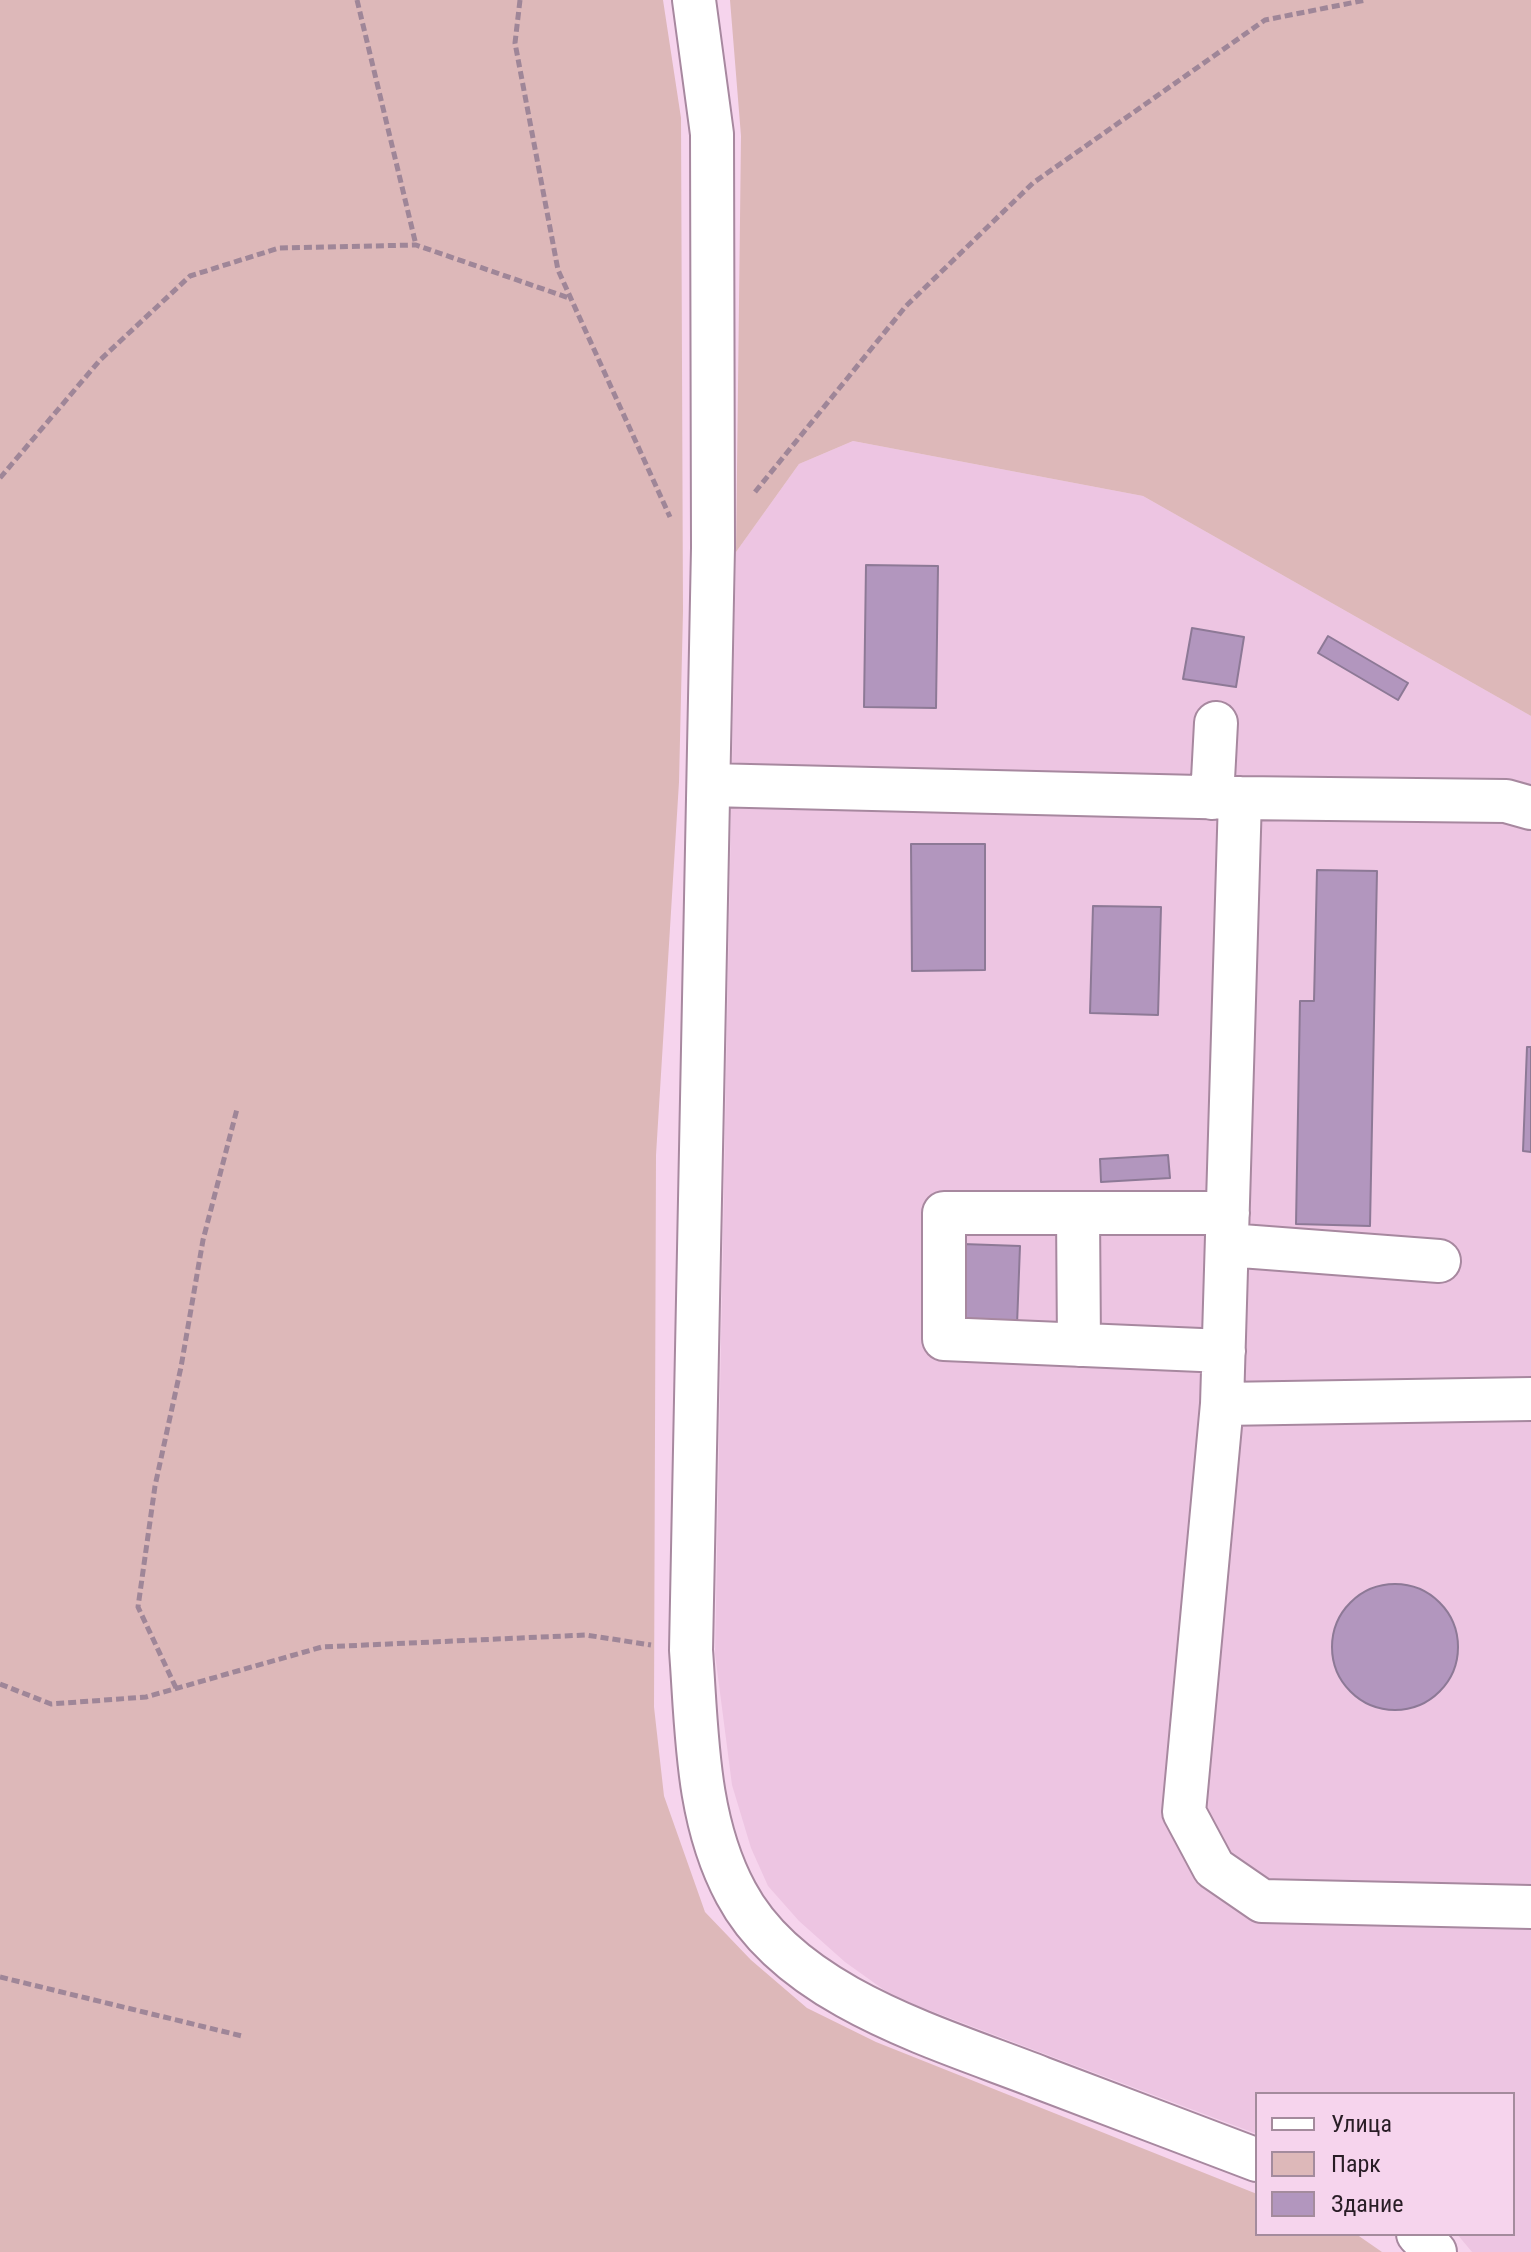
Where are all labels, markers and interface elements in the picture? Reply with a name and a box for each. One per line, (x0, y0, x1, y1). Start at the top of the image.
legend (1255, 2092, 1515, 2236)
text: Улица (1331, 2110, 1392, 2138)
text: Парк (1331, 2150, 1381, 2178)
text: Здание (1331, 2190, 1403, 2218)

